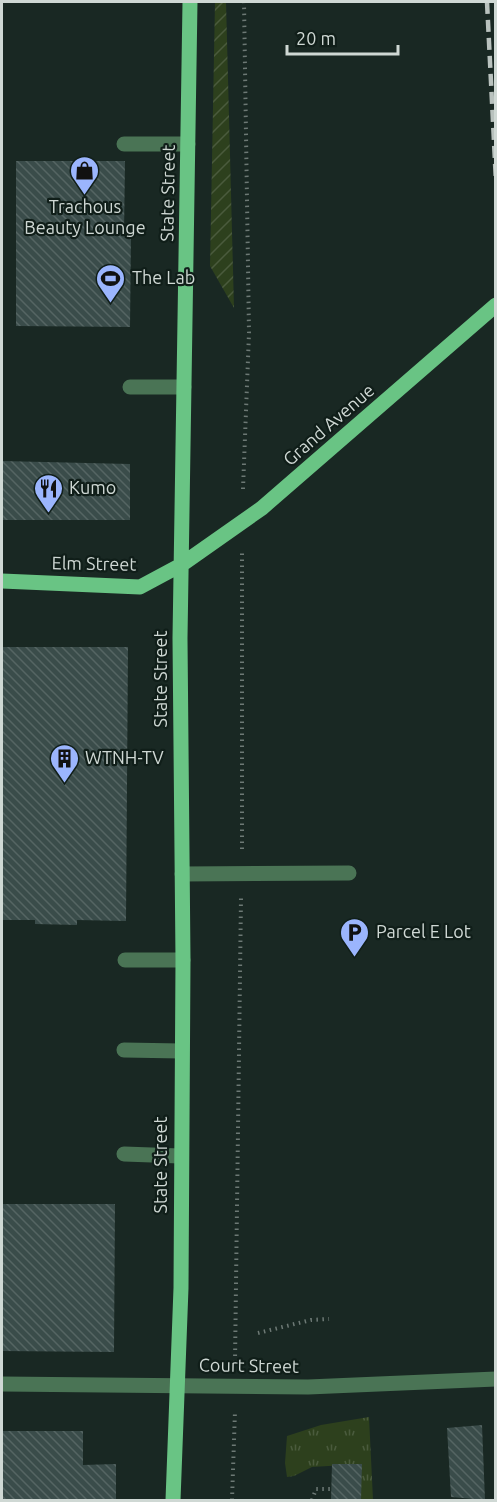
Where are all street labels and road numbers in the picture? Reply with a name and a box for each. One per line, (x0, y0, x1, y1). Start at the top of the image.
street label: State Street (156, 144, 178, 242)
street label: Grand Avenue (279, 379, 378, 469)
street label: Elm Street (51, 552, 137, 574)
street label: State Street (150, 630, 170, 728)
street label: State Street (150, 1116, 170, 1214)
street label: Court Street (199, 1354, 299, 1376)

